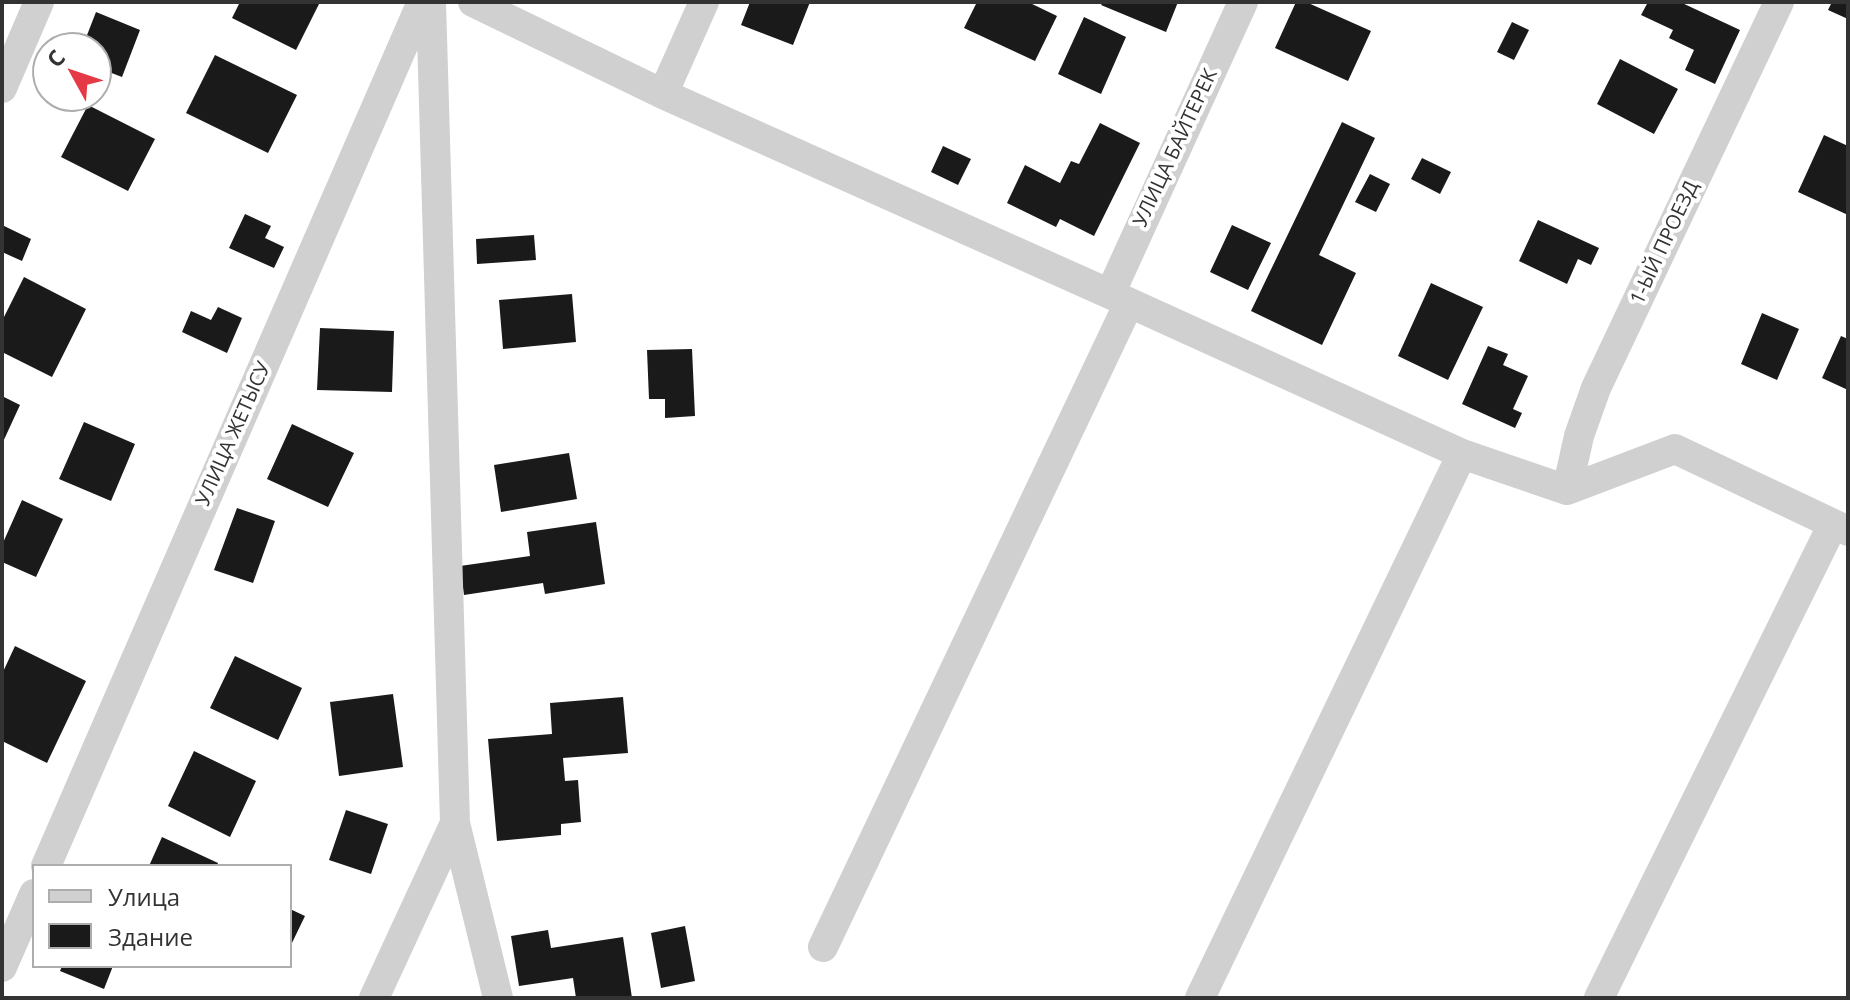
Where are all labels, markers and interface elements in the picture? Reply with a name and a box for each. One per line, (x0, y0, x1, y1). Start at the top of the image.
north arrow (32, 32, 112, 112)
text: С (39, 43, 71, 73)
street label: УЛИЦА БАЙТЕРЕК (1129, 65, 1223, 231)
street label: 1-ЫЙ ПРОЕЗД (1626, 177, 1704, 309)
street label: УЛИЦА ЖЕТЫСУ (192, 358, 276, 510)
legend (32, 864, 292, 968)
text: Улица (108, 880, 180, 913)
text: Здание (108, 920, 193, 953)

